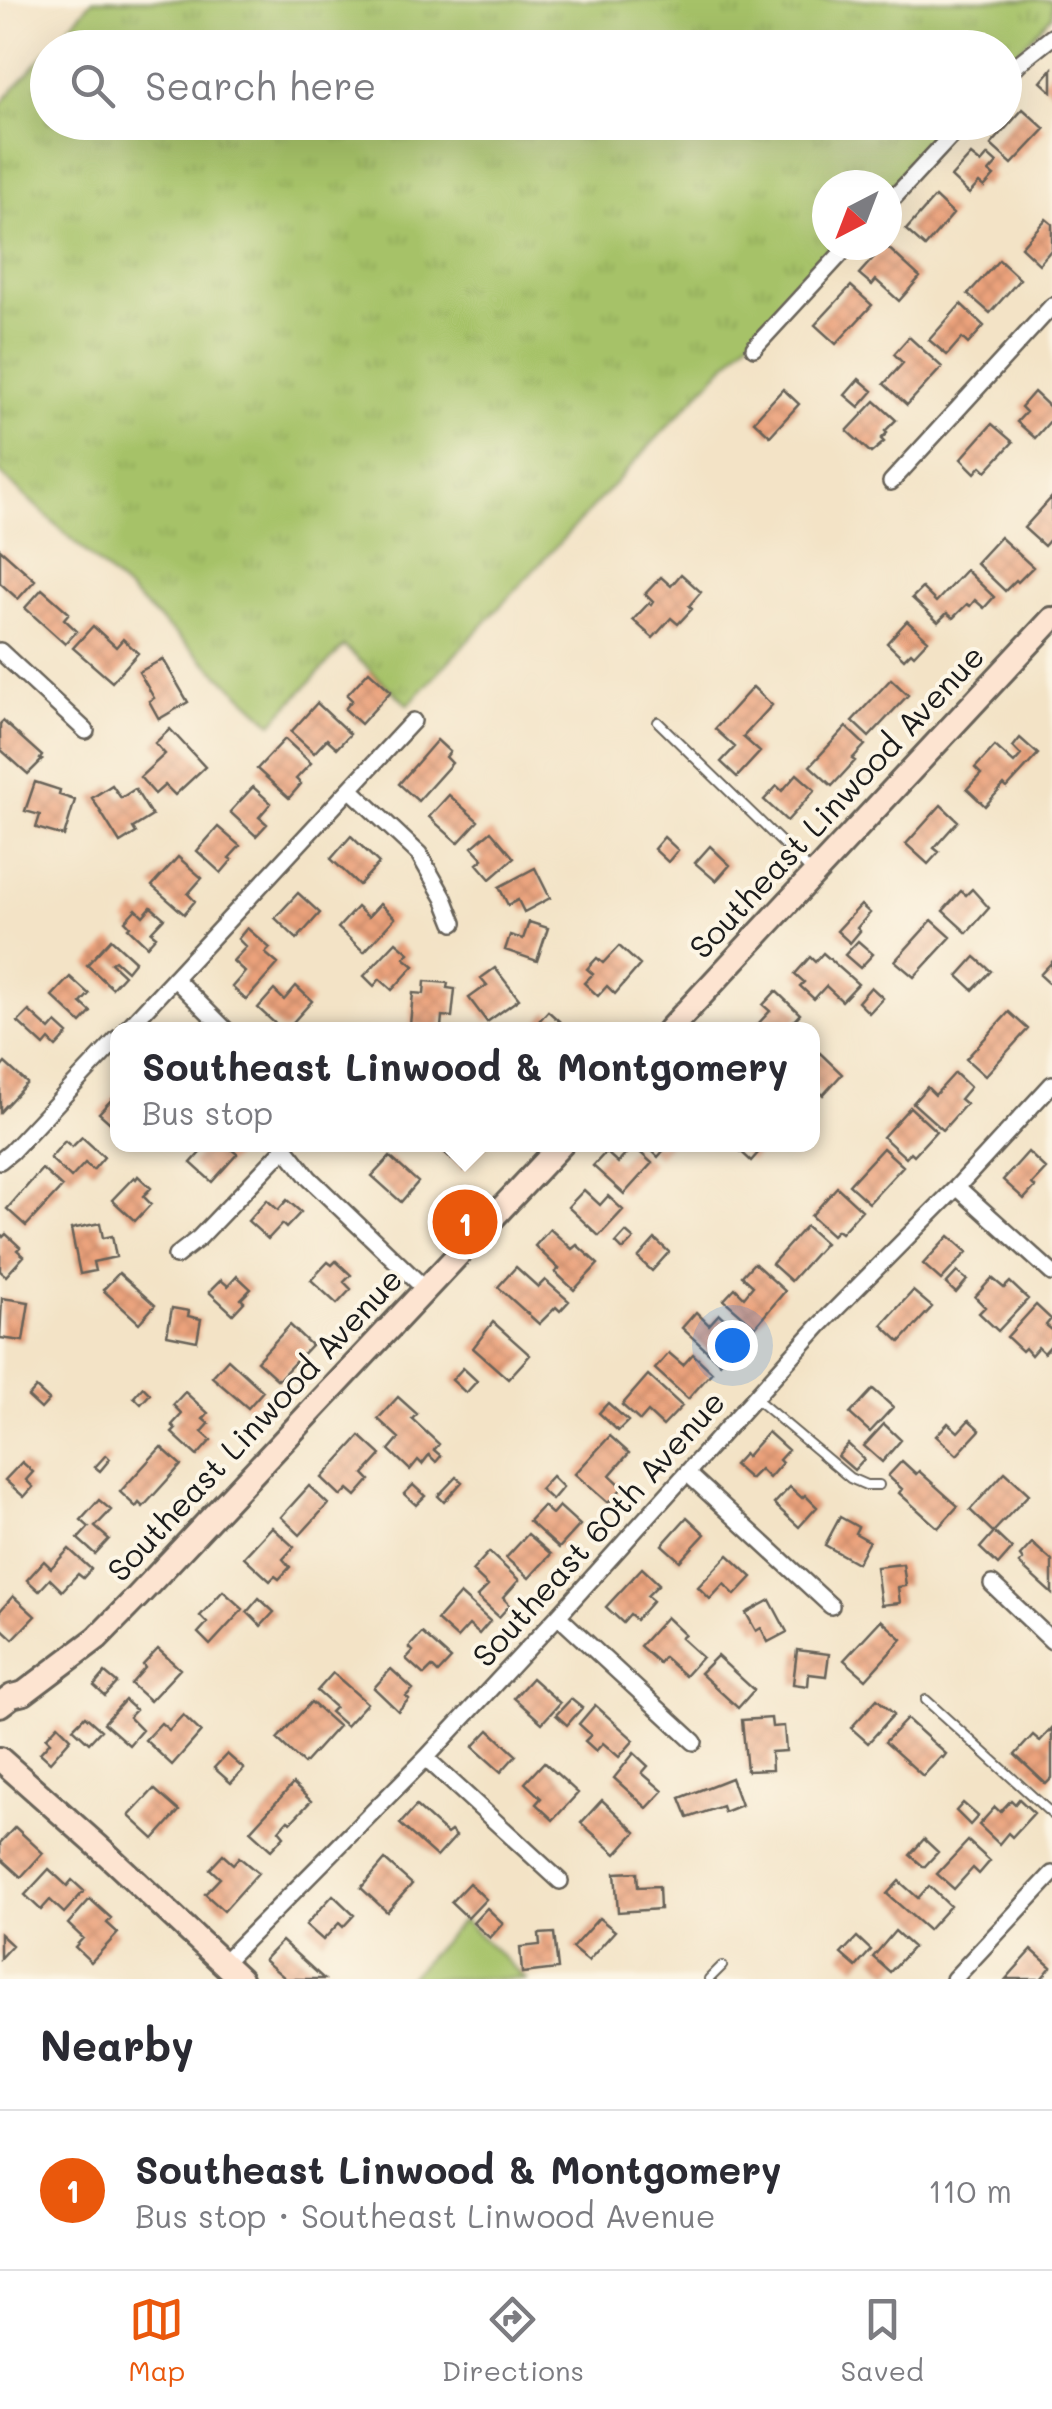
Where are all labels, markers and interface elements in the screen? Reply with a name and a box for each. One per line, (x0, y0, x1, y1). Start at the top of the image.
search box (30, 30, 1022, 140)
icon: search (65, 58, 120, 113)
text: Search here (145, 60, 376, 110)
north arrow (812, 170, 902, 260)
street label: Southeast Linwood Avenue (679, 635, 992, 967)
popup (110, 1022, 820, 1152)
text: Southeast Linwood & Montgomery (142, 1041, 788, 1091)
text: Bus stop (142, 1091, 273, 1133)
pin: 1 (432, 1184, 498, 1260)
street label: Southeast Linwood Avenue (97, 1258, 410, 1590)
your location (707, 1320, 758, 1371)
street label: Southeast 60th Avenue (462, 1380, 733, 1675)
text: Nearby (40, 2017, 194, 2072)
text: Southeast Linwood & Montgomery (135, 2144, 782, 2194)
text: 1 (65, 2169, 80, 2211)
text: 110 m (928, 2169, 1012, 2211)
text: Bus stop · Southeast Linwood Avenue (135, 2194, 716, 2236)
tab: Map (128, 2292, 185, 2388)
tab: Directions (442, 2292, 584, 2388)
tab: Saved (841, 2292, 924, 2388)

